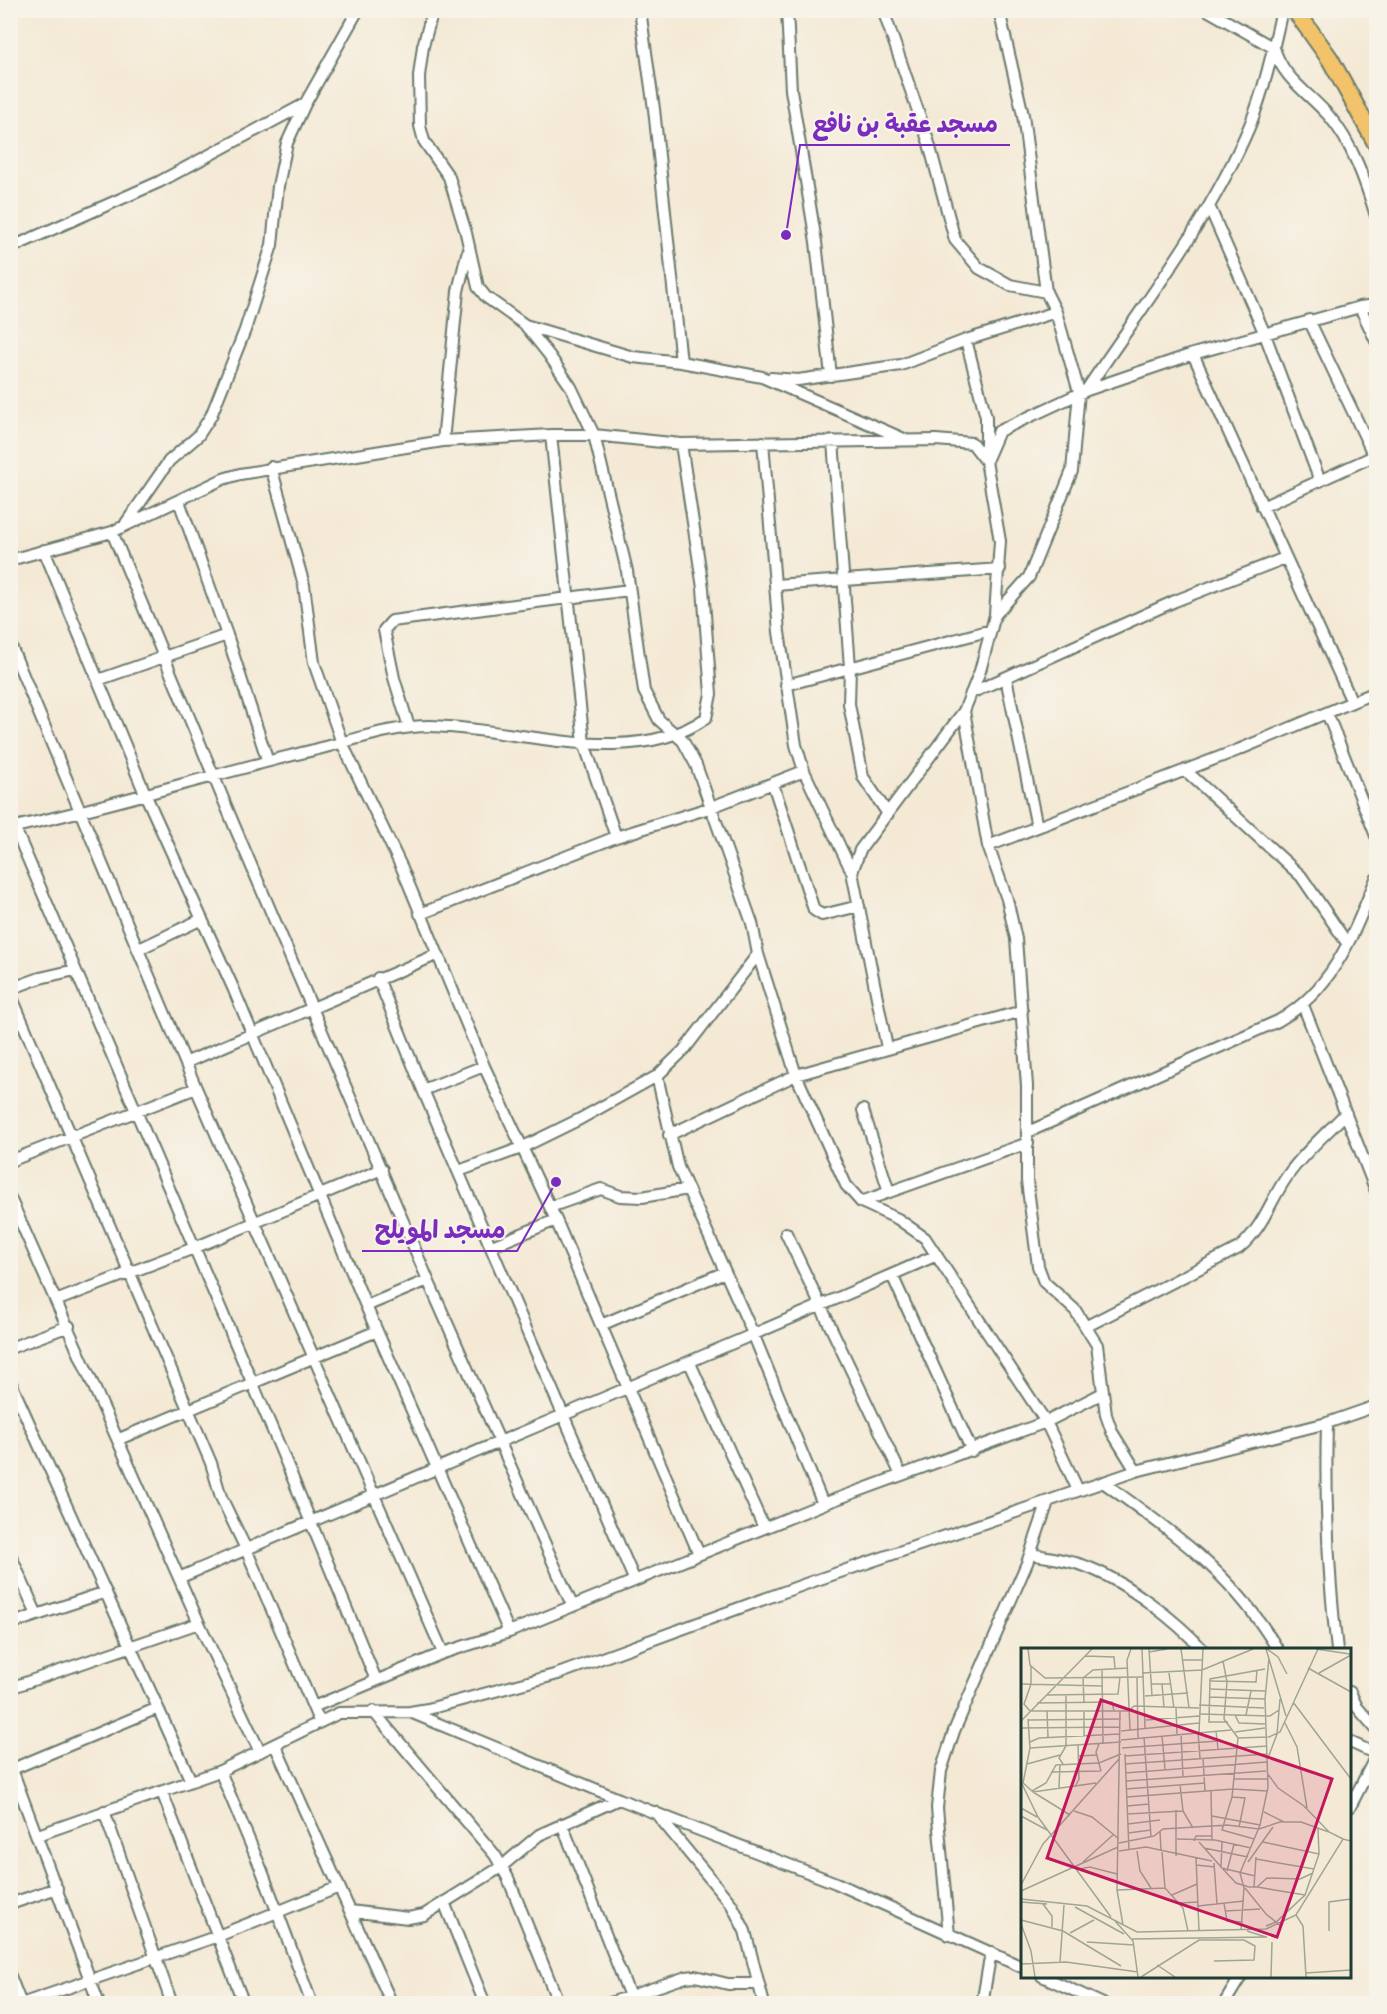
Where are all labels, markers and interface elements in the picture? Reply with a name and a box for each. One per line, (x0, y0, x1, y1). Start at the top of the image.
callout: مسجد عقبة بن نافع (800, 103, 1010, 145)
text: مسجد عقبة بن نافع (812, 109, 998, 141)
callout: مسجد المويلح (362, 1209, 517, 1251)
text: مسجد المويلح (375, 1215, 505, 1245)
inset map (1021, 1648, 1351, 1978)

